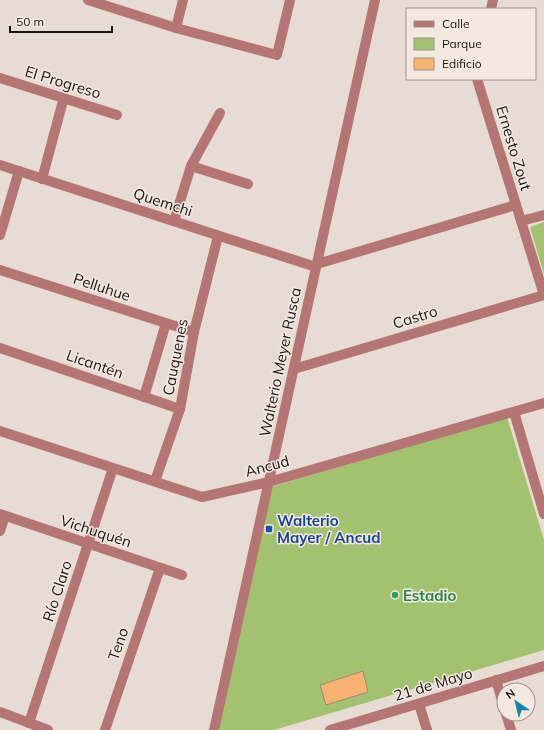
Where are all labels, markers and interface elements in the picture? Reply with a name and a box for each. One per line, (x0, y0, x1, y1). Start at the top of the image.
scale bar (10, 8, 112, 34)
legend (406, 8, 536, 80)
text: 50 m (16, 14, 44, 29)
text: Calle (442, 16, 469, 31)
text: Parque (442, 36, 482, 51)
text: Edificio (442, 56, 482, 71)
street label: El Progreso (23, 61, 103, 103)
street label: Ernesto Zout (492, 103, 536, 193)
street label: Quemchi (131, 183, 195, 221)
street label: Pelluhue (71, 269, 133, 305)
street label: Walterio Meyer Rusca (255, 286, 305, 438)
street label: Castro (390, 301, 440, 333)
street label: Cauquenes (158, 317, 192, 397)
street label: Licantén (64, 345, 126, 383)
street label: Ancud (243, 451, 291, 481)
street label: Vichuquén (58, 511, 134, 551)
place label: Walterio Mayer / Ancud (277, 511, 380, 547)
marker: Walterio Mayer / Ancud (264, 524, 274, 534)
street label: Río Claro (38, 558, 76, 624)
place label: Estadio (403, 586, 456, 605)
marker: Estadio (390, 590, 400, 600)
street label: Teno (104, 625, 132, 663)
street label: 21 de Mayo (391, 663, 475, 705)
north arrow (496, 682, 536, 722)
text: N (503, 686, 518, 702)

